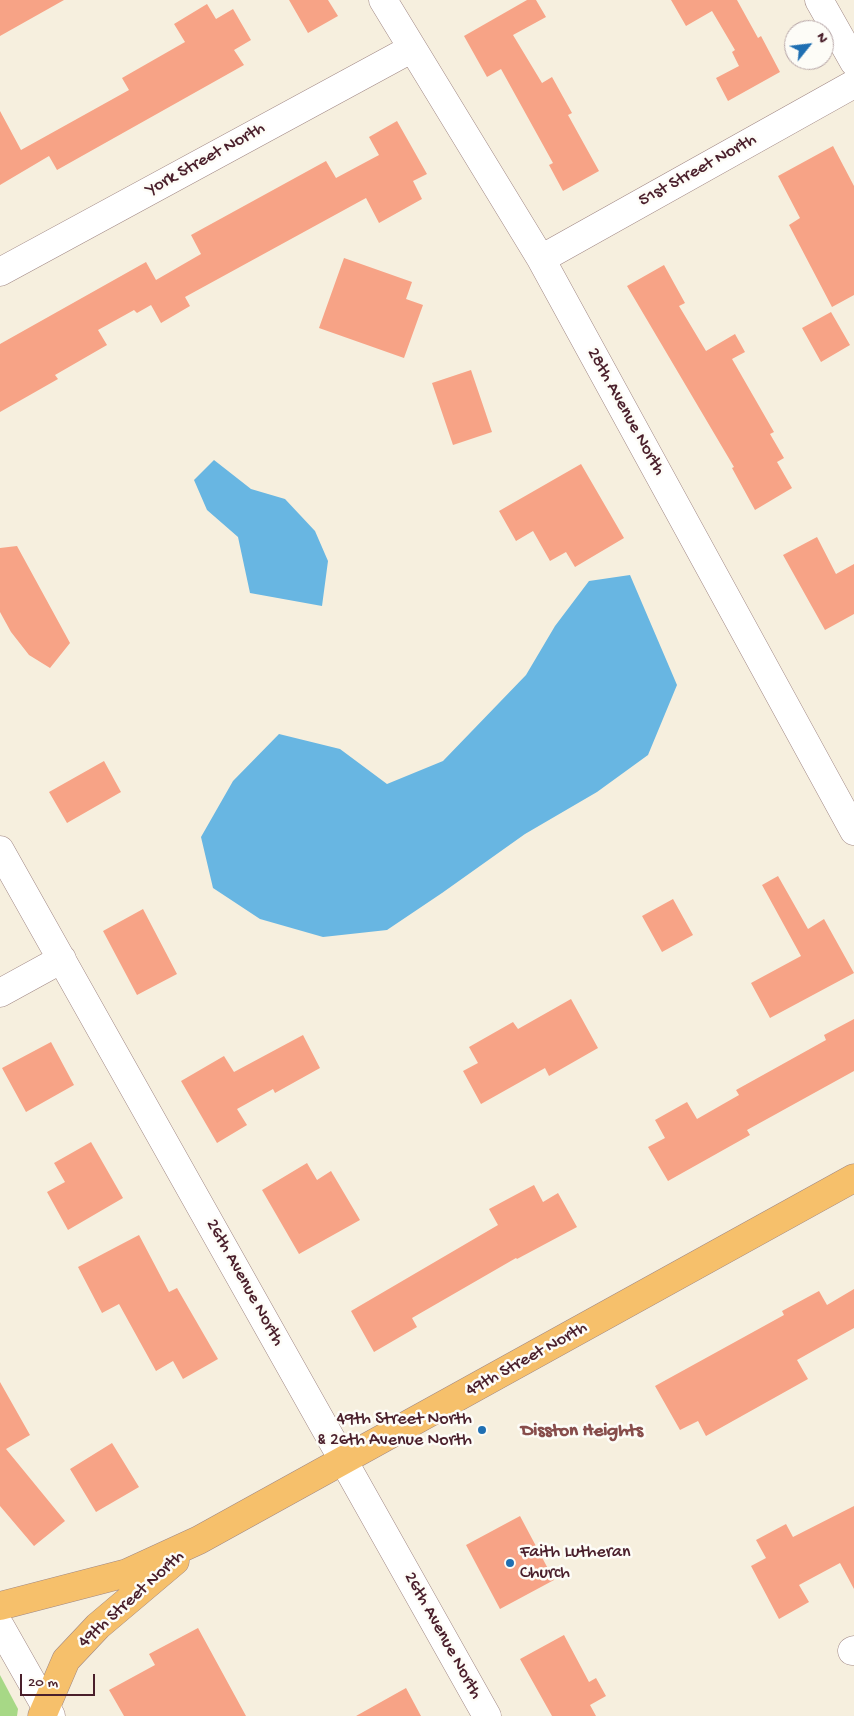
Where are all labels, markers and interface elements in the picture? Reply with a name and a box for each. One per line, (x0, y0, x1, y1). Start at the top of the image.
north arrow (784, 20, 834, 70)
text: N (812, 30, 831, 46)
street label: York Street North (143, 118, 269, 202)
street label: 51st Street North (635, 130, 761, 212)
street label: 28th Avenue North (581, 344, 669, 480)
street label: 26th Avenue North (200, 1216, 288, 1350)
street label: 49th Street North (462, 1318, 592, 1402)
place label: 49th Street North & 26th Avenue North (317, 1409, 472, 1452)
district label: Disston Heights (521, 1421, 643, 1443)
marker: 49th Street North & 26th Avenue North (476, 1424, 488, 1436)
place label: Faith Lutheran Church (520, 1542, 631, 1585)
street label: 49th Street North (74, 1547, 190, 1653)
marker: Faith Lutheran Church (504, 1557, 516, 1569)
street label: 26th Avenue North (398, 1569, 486, 1703)
scale bar (22, 1664, 98, 1696)
text: 20 m (28, 1674, 58, 1692)

